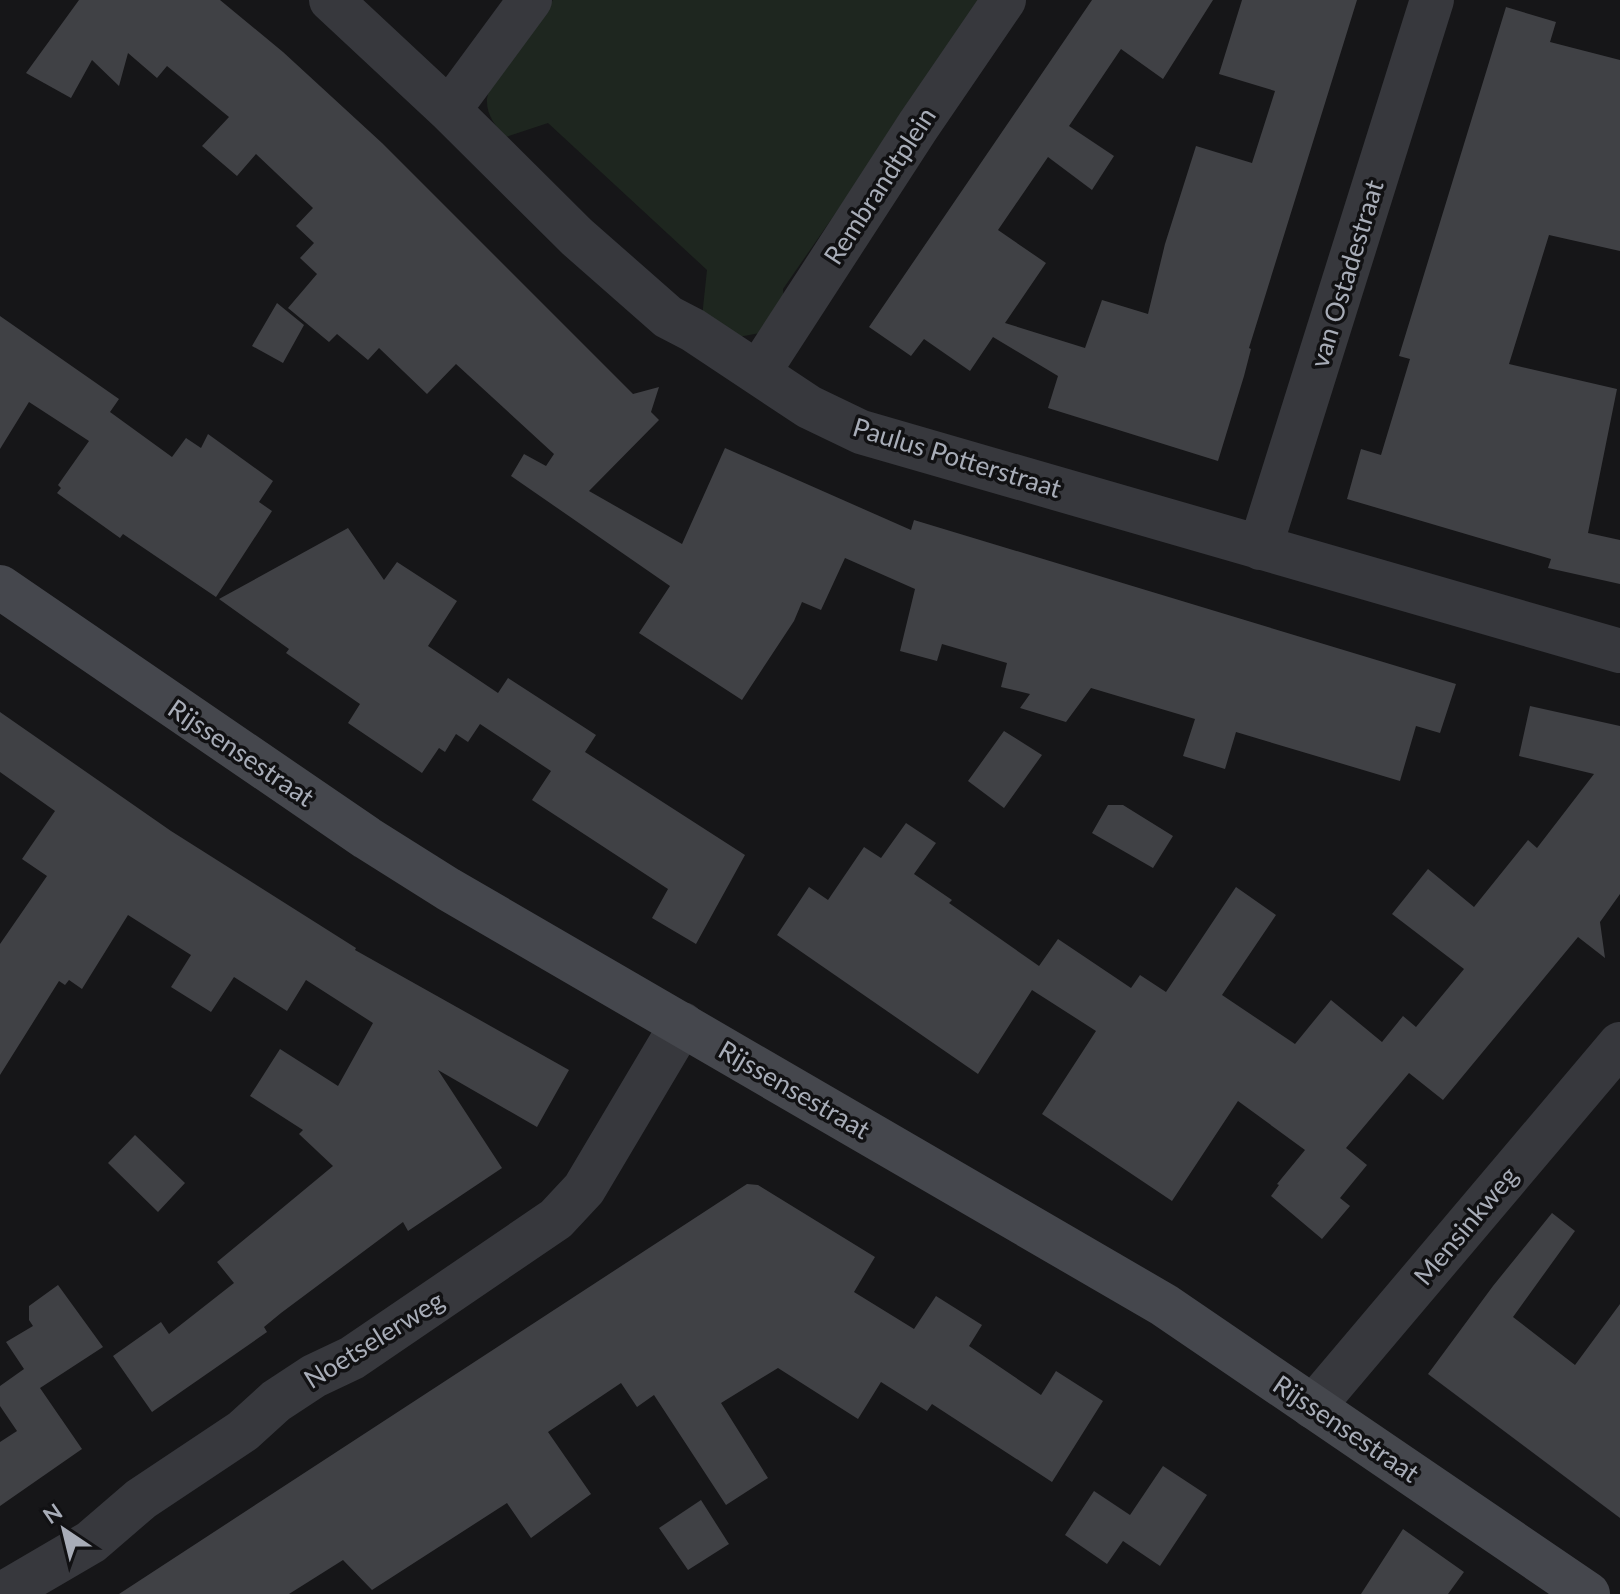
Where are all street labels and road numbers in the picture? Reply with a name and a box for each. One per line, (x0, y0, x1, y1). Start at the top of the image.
street label: Rembrandtplein (816, 101, 942, 270)
street label: van Ostadestraat (1302, 175, 1390, 371)
street label: Paulus Potterstraat (849, 410, 1066, 504)
street label: Rijssensestraat (162, 692, 321, 813)
street label: Rijssensestraat (713, 1033, 876, 1146)
street label: Mensinkweg (1406, 1160, 1524, 1291)
street label: Noetselerweg (298, 1283, 449, 1395)
street label: Rijssensestraat (1267, 1368, 1426, 1489)

